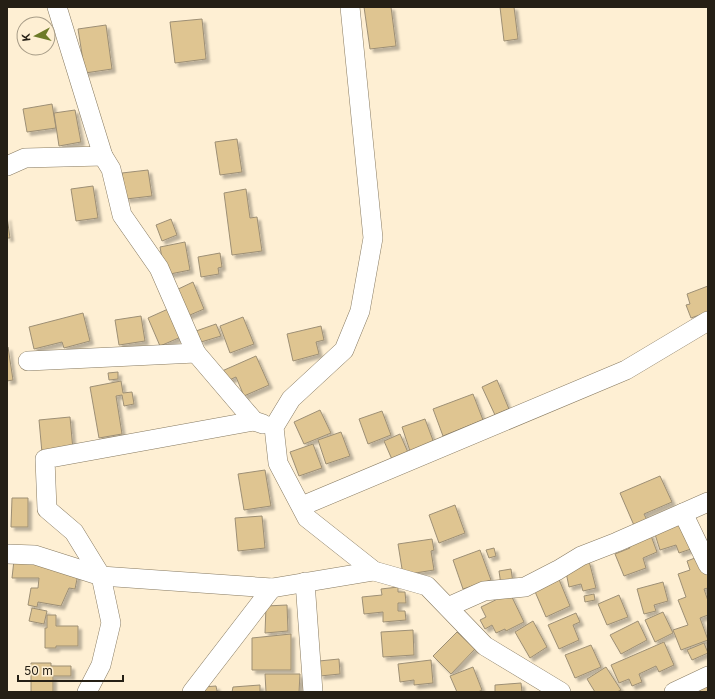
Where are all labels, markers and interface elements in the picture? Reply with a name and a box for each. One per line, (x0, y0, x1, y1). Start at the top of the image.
north arrow (16, 16, 56, 56)
text: K (19, 32, 34, 42)
scale bar (18, 657, 123, 683)
text: 50 m (24, 663, 53, 678)

